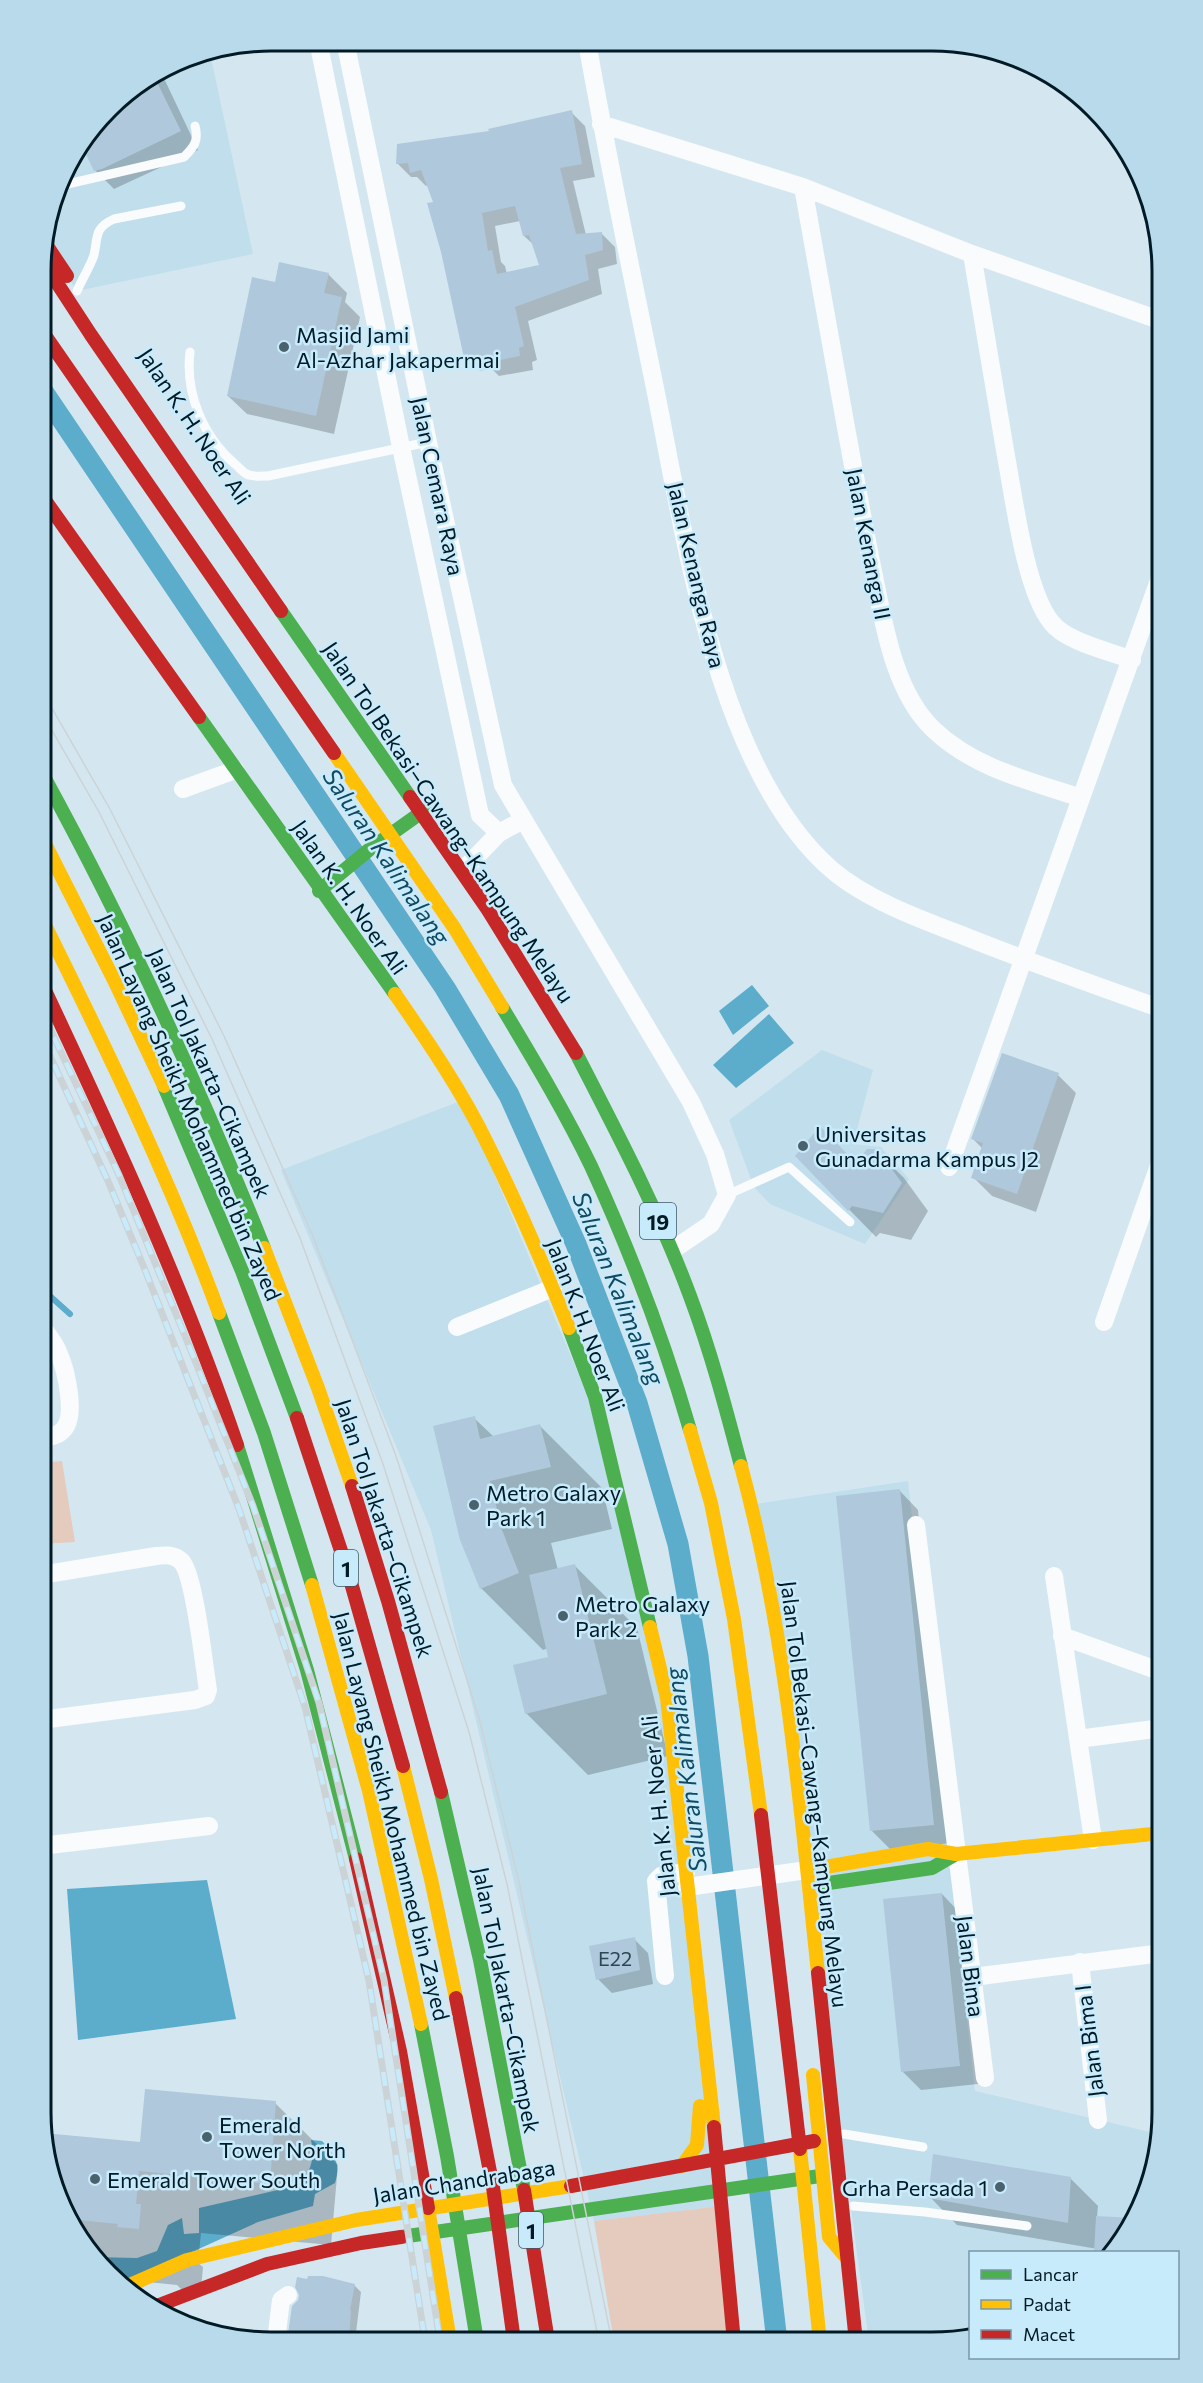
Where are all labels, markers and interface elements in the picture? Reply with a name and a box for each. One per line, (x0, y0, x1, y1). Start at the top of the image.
place label: Masjid Jami Al-Azhar Jakapermai (296, 321, 500, 373)
marker: Masjid Jami Al-Azhar Jakapermai (277, 340, 291, 354)
street label: Jalan K. H. Noer Ali (133, 343, 257, 509)
street label: Jalan Cemara Raya (406, 394, 470, 578)
street label: Jalan Kenanga II (841, 466, 897, 622)
street label: Jalan Kenanga Raya (662, 479, 732, 671)
street label: Jalan Tol Bekasi–Cawang–Kampung Melayu (318, 636, 580, 1008)
water label: Saluran Kalimalang (317, 762, 457, 950)
street label: Jalan K. H. Noer Ali (287, 814, 413, 980)
street label: Jalan Layang Sheikh Mohammed bin Zayed (92, 909, 288, 1305)
street label: Jalan Tol Jakarta–Cikampek (143, 944, 277, 1202)
place label: Universitas Gunadarma Kampus J2 (815, 1120, 1039, 1172)
marker: Universitas Gunadarma Kampus J2 (796, 1139, 810, 1153)
water label: Saluran Kalimalang (567, 1187, 671, 1390)
road number: 19 (640, 1203, 676, 1239)
street label: Jalan K. H. Noer Ali (541, 1235, 631, 1415)
street label: Jalan Tol Jakarta–Cikampek (330, 1395, 440, 1661)
place label: Metro Galaxy Park 1 (486, 1479, 621, 1531)
marker: Metro Galaxy Park 1 (467, 1498, 481, 1512)
road number: 1 (334, 1550, 358, 1586)
street label: Jalan Tol Bekasi–Cawang–Kampung Melayu (775, 1579, 855, 2009)
place label: Metro Galaxy Park 2 (575, 1590, 710, 1642)
street label: Jalan Layang Sheikh Mohammed bin Zayed (328, 1609, 456, 2023)
marker: Metro Galaxy Park 2 (556, 1609, 570, 1623)
water label: Saluran Kalimalang (658, 1665, 712, 1874)
street label: Jalan K. H. Noer Ali (635, 1714, 681, 1898)
street label: Jalan Tol Jakarta–Cikampek (468, 1865, 546, 2135)
street label: Jalan Bima (951, 1914, 991, 2018)
house number: E22 (598, 1946, 632, 1970)
street label: Jalan Bima I (1069, 1983, 1109, 2099)
place label: Emerald Tower North (219, 2111, 346, 2163)
marker: Emerald Tower North (200, 2130, 214, 2144)
street label: Jalan Chandrabaga (371, 2153, 557, 2209)
place label: Emerald Tower South (107, 2166, 320, 2193)
marker: Emerald Tower South (88, 2172, 102, 2186)
place label: Grha Persada 1 (842, 2174, 988, 2201)
marker: Grha Persada 1 (993, 2180, 1007, 2194)
road number: 1 (519, 2212, 543, 2248)
legend (969, 2251, 1179, 2359)
text: Lancar (1023, 2263, 1079, 2285)
text: Padat (1023, 2293, 1071, 2315)
text: Macet (1023, 2323, 1075, 2345)

